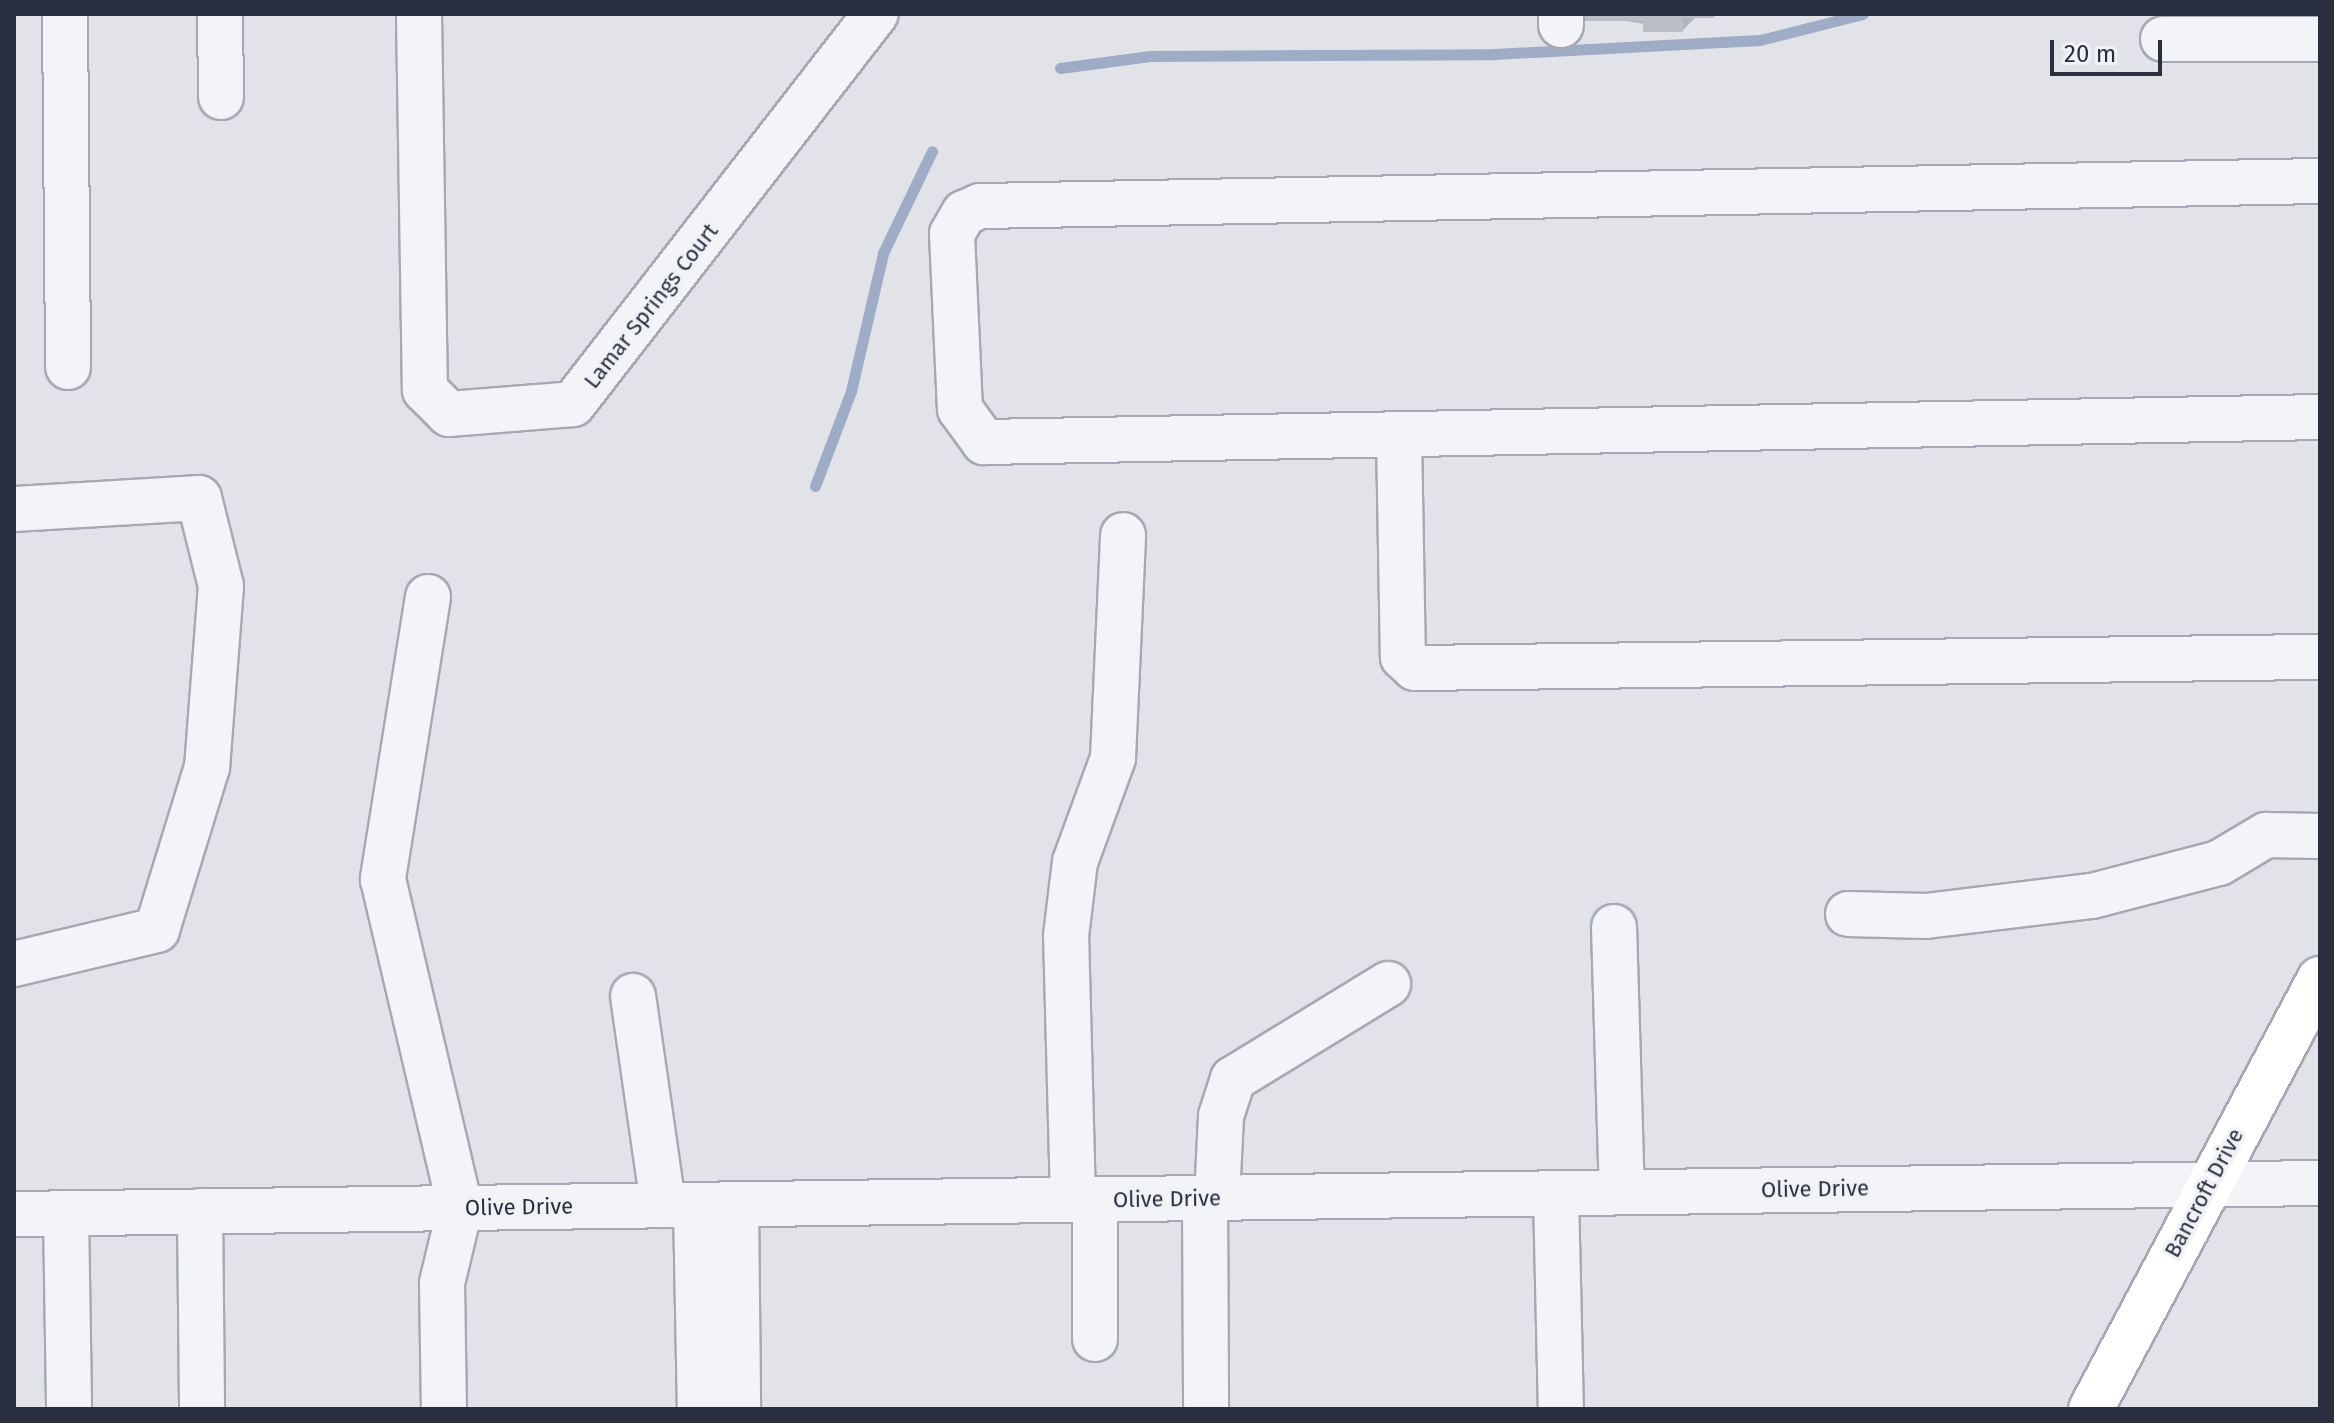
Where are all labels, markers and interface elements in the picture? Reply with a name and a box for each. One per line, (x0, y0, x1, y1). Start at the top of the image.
scale bar (2054, 24, 2166, 74)
text: 20 m (2064, 40, 2116, 68)
street label: Lamar Springs Court (578, 218, 724, 394)
street label: Bancroft Drive (2159, 1124, 2249, 1262)
street label: Olive Drive (1761, 1175, 1869, 1203)
street label: Olive Drive (1113, 1185, 1221, 1213)
street label: Olive Drive (465, 1193, 573, 1221)

